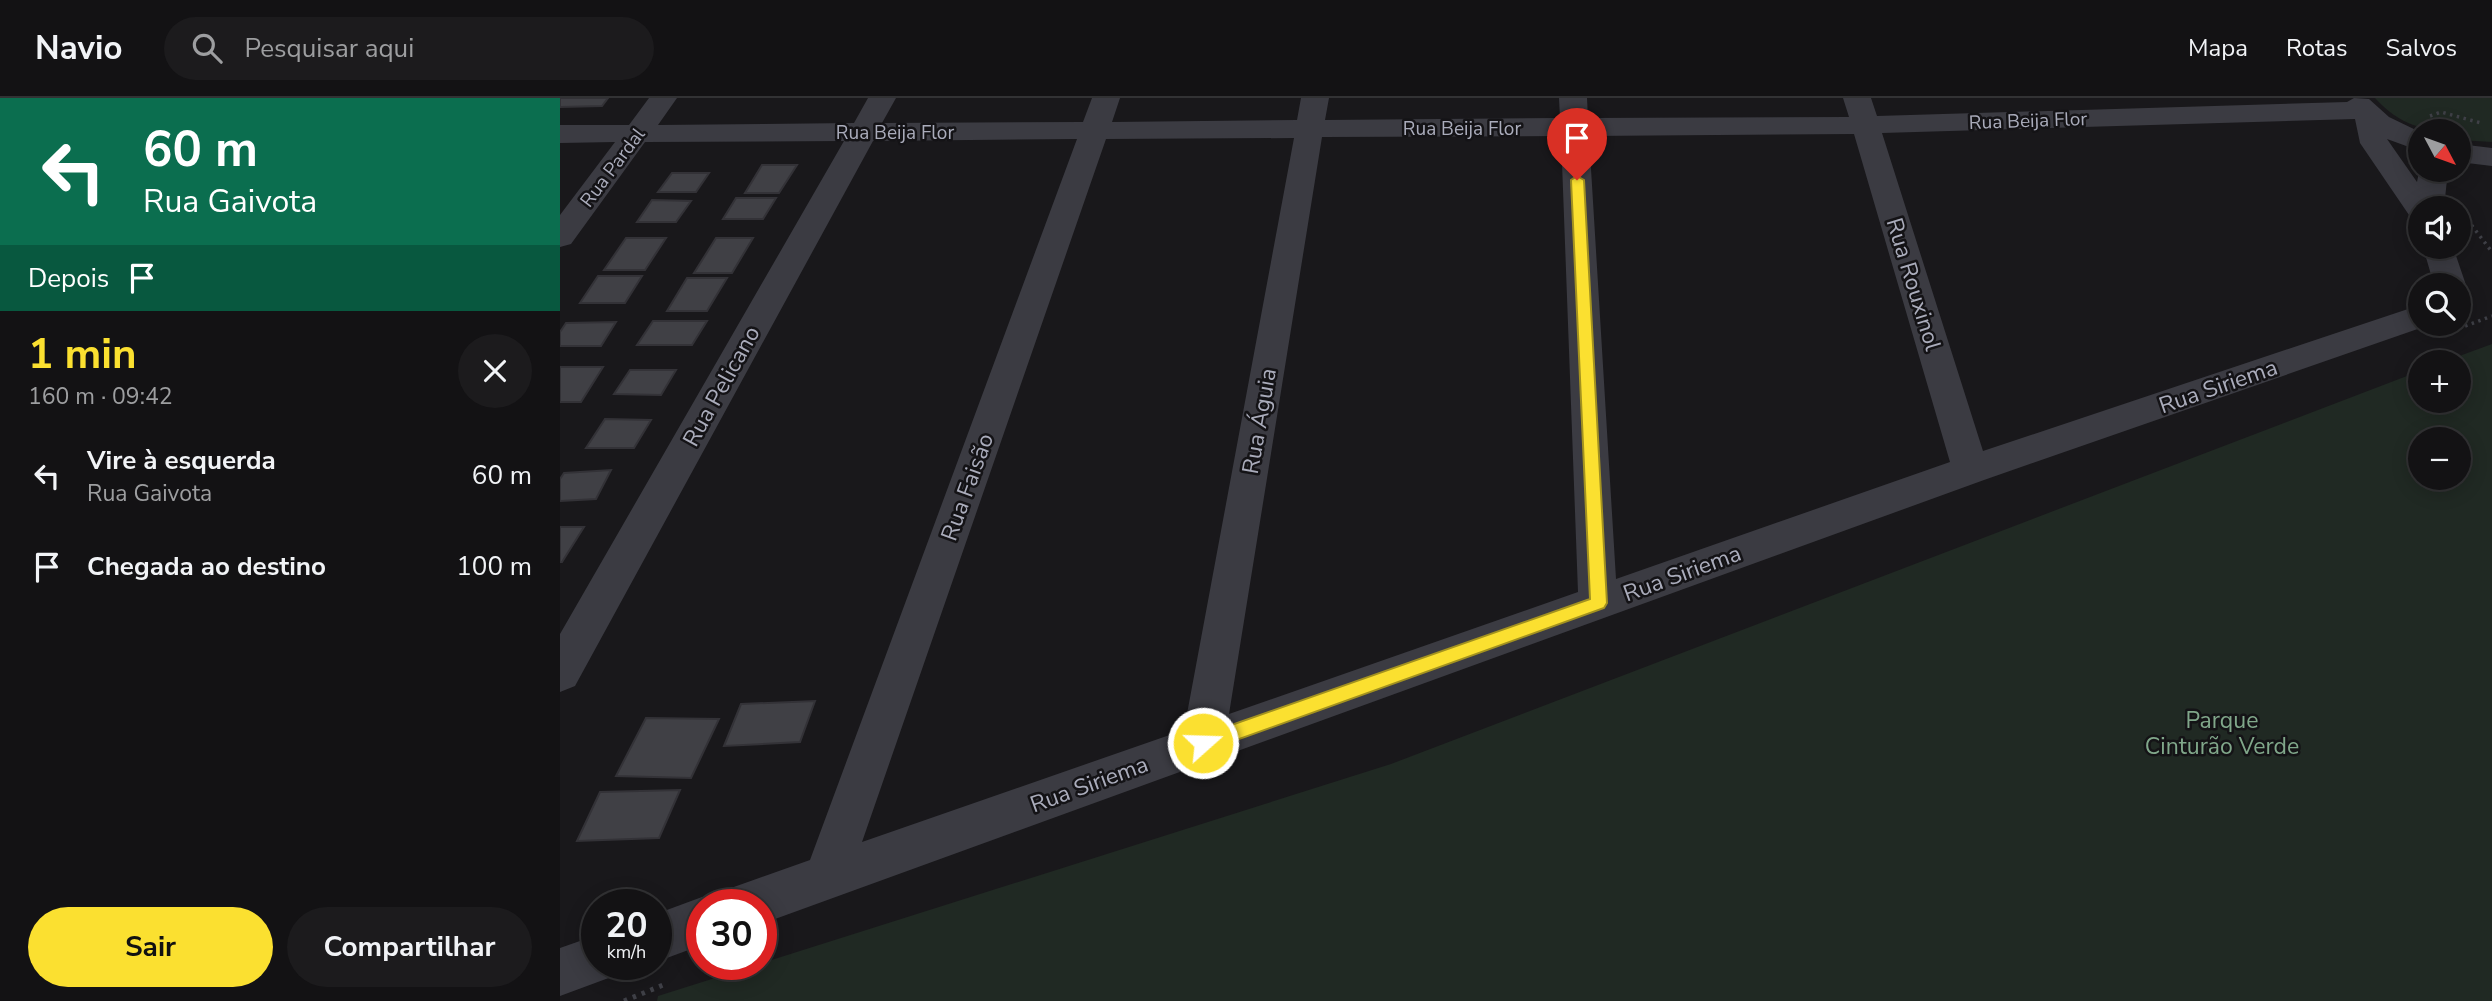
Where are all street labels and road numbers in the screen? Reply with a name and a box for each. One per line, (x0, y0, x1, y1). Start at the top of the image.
street label: Rua Beija Flor (1968, 106, 2088, 136)
street label: Rua Beija Flor (1403, 116, 1521, 142)
street label: Rua Beija Flor (836, 120, 954, 146)
street label: Rua Pardal (574, 122, 652, 213)
street label: Rua Rouxinol (1879, 214, 1948, 354)
street label: Rua Pelicano (676, 320, 767, 452)
street label: Rua Siriema (2155, 352, 2282, 421)
street label: Rua Águia (1235, 366, 1284, 476)
street label: Rua Faisão (934, 429, 1001, 545)
street label: Rua Siriema (1619, 538, 1746, 609)
street label: Rua Siriema (1026, 749, 1153, 820)

